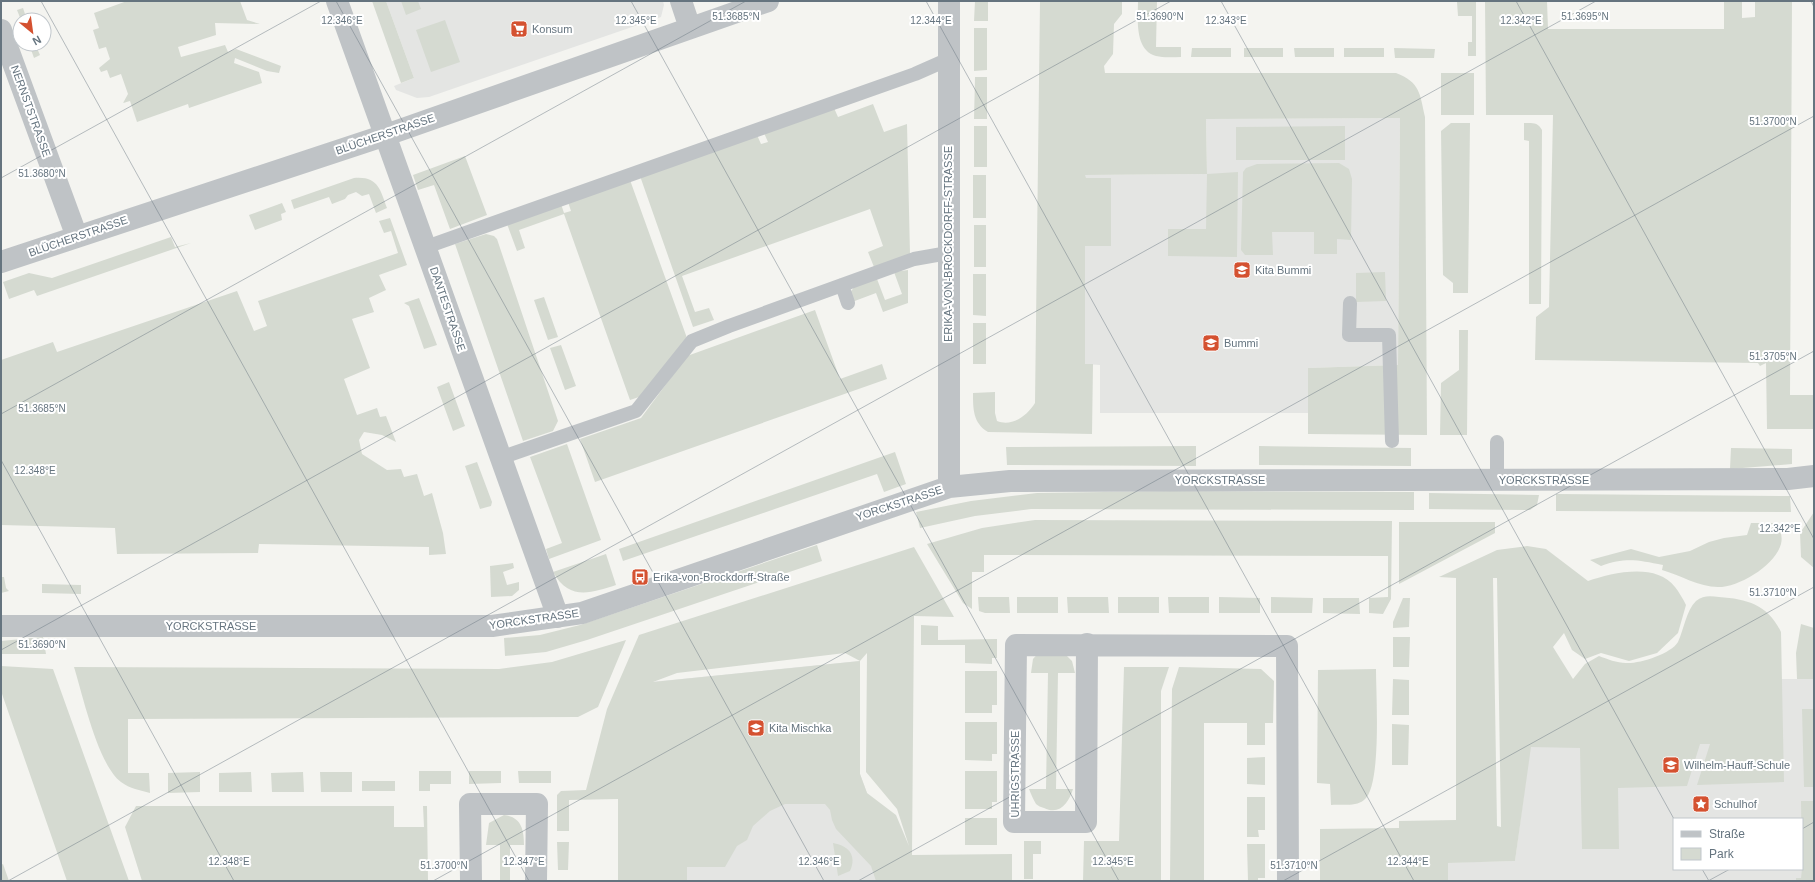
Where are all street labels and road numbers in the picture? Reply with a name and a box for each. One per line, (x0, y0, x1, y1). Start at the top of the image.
street label: NERNSTSTRASSE (9, 64, 53, 158)
street label: BLÜCHERSTRASSE (334, 111, 436, 157)
street label: ERIKA-VON-BROCKDORFF-STRASSE (942, 146, 954, 342)
street label: BLÜCHERSTRASSE (27, 213, 129, 259)
street label: DANTESTRASSE (428, 265, 468, 353)
street label: YORCKSTRASSE (1175, 474, 1265, 486)
street label: YORCKSTRASSE (1499, 474, 1589, 486)
street label: YORCKSTRASSE (854, 483, 944, 523)
street label: YORCKSTRASSE (488, 607, 580, 631)
street label: YORCKSTRASSE (166, 620, 256, 632)
street label: UHRIGSTRASSE (1009, 731, 1021, 817)

